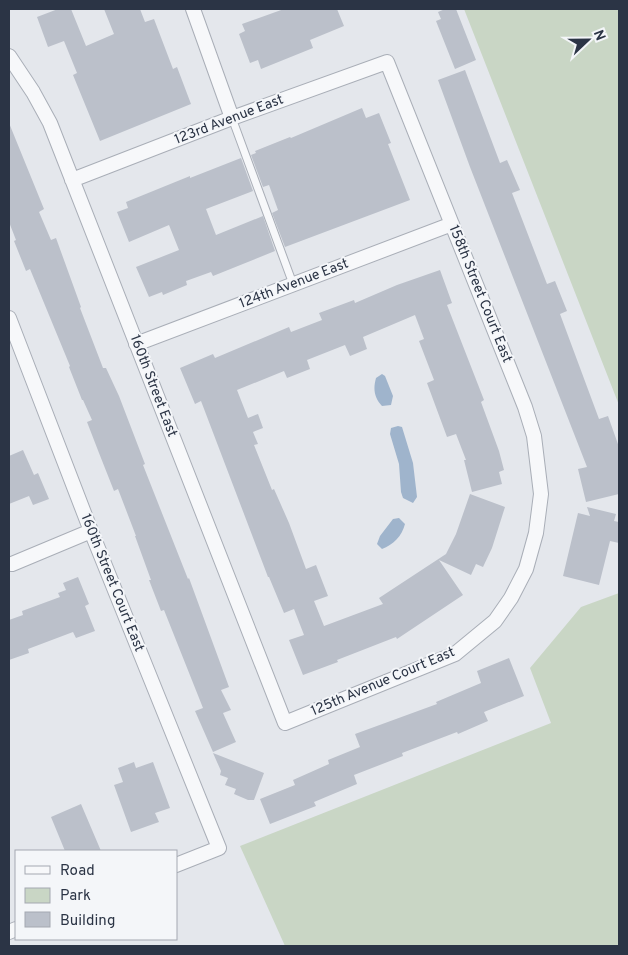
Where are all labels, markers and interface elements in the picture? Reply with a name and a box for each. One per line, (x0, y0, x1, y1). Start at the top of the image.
north arrow (563, 15, 613, 65)
text: N (589, 28, 608, 44)
street label: 123rd Avenue East (172, 91, 286, 149)
street label: 158th Street Court East (445, 223, 515, 365)
street label: 124th Avenue East (237, 255, 351, 313)
street label: 160th Street East (126, 333, 180, 439)
street label: 160th Street Court East (77, 512, 147, 654)
street label: 125th Avenue Court East (308, 644, 458, 720)
legend (15, 850, 178, 940)
text: Road (60, 862, 95, 881)
text: Park (60, 887, 91, 906)
text: Building (60, 912, 115, 931)

